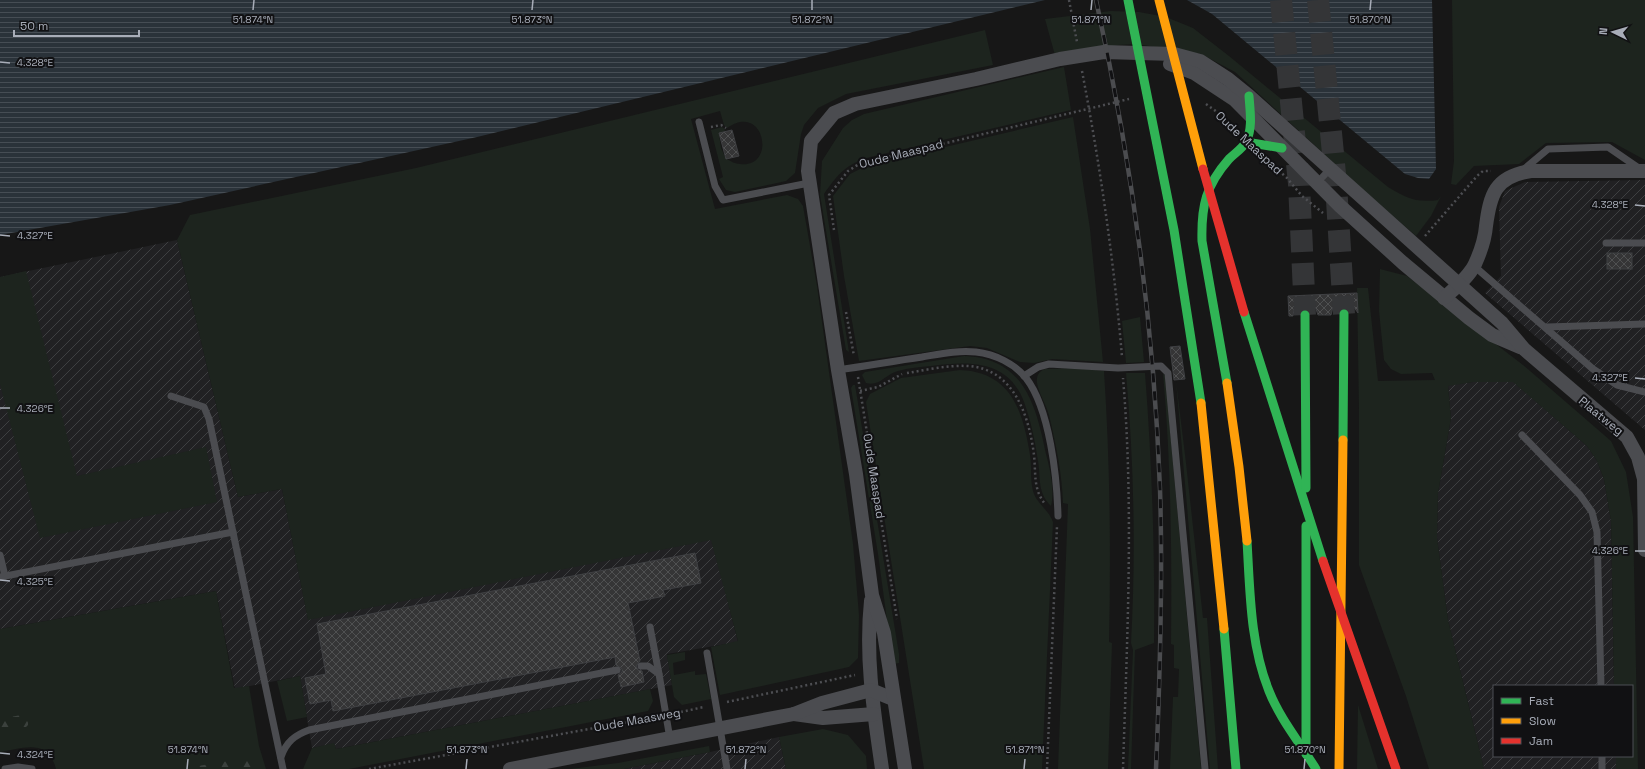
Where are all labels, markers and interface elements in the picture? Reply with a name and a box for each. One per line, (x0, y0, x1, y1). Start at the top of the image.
scale bar (14, 12, 139, 38)
north arrow (1593, 12, 1633, 52)
text: 51.874°N (233, 13, 273, 26)
text: 51.873°N (512, 13, 552, 26)
text: 51.872°N (792, 13, 832, 26)
text: 51.871°N (1072, 13, 1110, 26)
text: 51.870°N (1349, 13, 1391, 26)
text: 50 m (20, 18, 48, 34)
text: N (1596, 27, 1610, 35)
text: 4.328°E (17, 56, 54, 69)
street label: Oude Maaspad (1212, 108, 1286, 178)
street label: Oude Maaspad (857, 136, 945, 172)
text: 4.328°E (1592, 198, 1629, 211)
text: 4.327°E (17, 229, 53, 242)
text: 4.327°E (1592, 371, 1628, 384)
street label: Plaatweg (1575, 393, 1627, 439)
text: 4.326°E (17, 402, 54, 415)
street label: Oude Maaspad (859, 432, 889, 520)
text: 4.326°E (1592, 544, 1629, 557)
text: 4.325°E (17, 575, 54, 588)
legend (1493, 685, 1633, 757)
text: Fast (1529, 693, 1554, 709)
street label: Oude Maasweg (592, 704, 682, 736)
text: Slow (1529, 713, 1556, 729)
text: Jam (1529, 733, 1553, 749)
text: 51.874°N (168, 743, 208, 756)
text: 51.873°N (447, 743, 487, 756)
text: 51.872°N (726, 743, 766, 756)
text: 51.871°N (1006, 743, 1044, 756)
text: 51.870°N (1284, 743, 1326, 756)
text: 4.324°E (17, 748, 53, 761)

